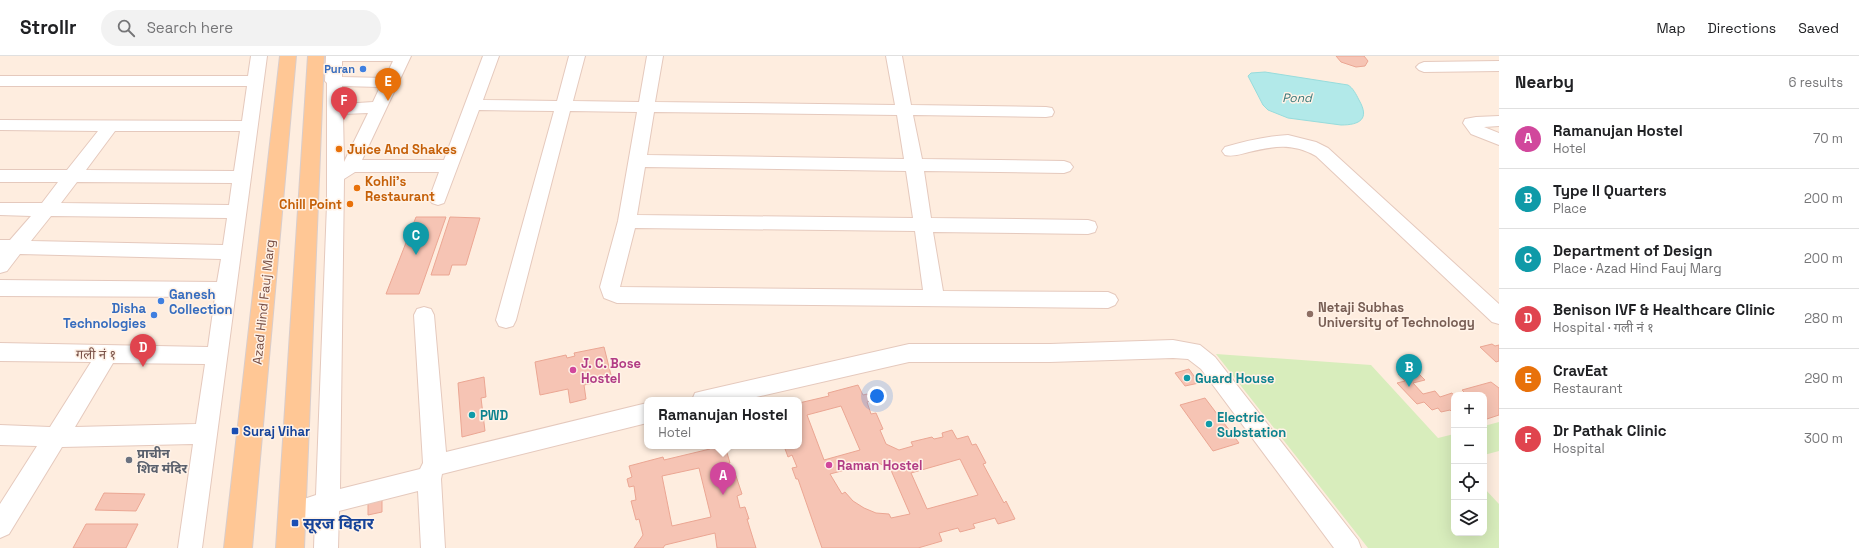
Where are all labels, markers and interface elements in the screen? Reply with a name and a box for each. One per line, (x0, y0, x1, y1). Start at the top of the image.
search box (101, 10, 381, 46)
text: Strollr (20, 15, 77, 40)
icon: search (115, 17, 137, 39)
text: Search here (147, 18, 233, 37)
text: Map (1656, 19, 1686, 37)
text: Directions (1708, 19, 1776, 37)
text: Saved (1798, 19, 1839, 37)
place label: Puran (324, 62, 355, 76)
marker: Puran (358, 64, 368, 74)
pin: E (375, 68, 401, 101)
text: Nearby (1515, 71, 1574, 93)
text: 6 results (1789, 74, 1843, 91)
pin: F (331, 87, 357, 120)
water label: Pond (1282, 90, 1313, 106)
text: Ramanujan Hostel (1553, 121, 1683, 140)
text: A (1524, 130, 1532, 147)
text: 70 m (1813, 130, 1843, 147)
text: Hotel (1553, 140, 1586, 157)
place label: Juice And Shakes (347, 141, 457, 158)
marker: Juice And Shakes (334, 144, 344, 154)
place label: Kohli's Restaurant (365, 173, 435, 205)
text: Type II Quarters (1553, 181, 1667, 200)
marker: Kohli's Restaurant (352, 183, 362, 193)
text: B (1524, 190, 1532, 207)
text: 200 m (1804, 190, 1843, 207)
place label: Chill Point (279, 196, 342, 213)
marker: Chill Point (345, 199, 355, 209)
text: Place (1553, 200, 1587, 217)
pin: C (403, 222, 429, 255)
street label: Azad Hind Fauj Marg (248, 239, 279, 366)
text: Department of Design (1553, 241, 1712, 260)
text: C (1524, 250, 1532, 267)
text: 200 m (1804, 250, 1843, 267)
text: Place · Azad Hind Fauj Marg (1553, 260, 1722, 277)
place label: Ganesh Collection (169, 286, 233, 318)
marker: Ganesh Collection (156, 296, 166, 306)
place label: Netaji Subhas University of Technology (1318, 299, 1475, 331)
place label: Disha Technologies (63, 300, 146, 332)
text: Benison IVF & Healthcare Clinic (1553, 300, 1775, 319)
marker: Netaji Subhas University of Technology (1305, 309, 1315, 319)
marker: Disha Technologies (149, 310, 159, 320)
text: D (1524, 310, 1532, 327)
text: 280 m (1804, 310, 1843, 327)
text: Hospital · गली नं १ (1553, 319, 1654, 336)
pin: D (130, 334, 156, 367)
street label: गली नं १ (76, 346, 116, 363)
pin: B (1396, 354, 1422, 387)
place label: J. C. Bose Hostel (581, 355, 641, 387)
text: CravEat (1553, 361, 1608, 380)
marker: J. C. Bose Hostel (568, 365, 578, 375)
place label: Guard House (1195, 370, 1274, 387)
text: E (1524, 370, 1532, 387)
text: 290 m (1804, 370, 1843, 387)
marker: Guard House (1182, 373, 1192, 383)
text: Restaurant (1553, 380, 1623, 397)
your location (867, 386, 887, 406)
map controls (1451, 392, 1487, 536)
button: + (1451, 392, 1487, 428)
popup (644, 397, 802, 449)
text: Ramanujan Hostel (658, 405, 788, 424)
place label: PWD (480, 407, 509, 424)
place label: Electric Substation (1217, 409, 1286, 441)
marker: PWD (467, 410, 477, 420)
marker: Electric Substation (1204, 419, 1214, 429)
text: Dr Pathak Clinic (1553, 421, 1666, 440)
place label: Suraj Vihar (243, 423, 310, 440)
text: Hotel (658, 424, 691, 441)
marker: Suraj Vihar (230, 426, 240, 436)
button: − (1451, 428, 1487, 464)
text: F (1525, 430, 1531, 447)
text: 300 m (1804, 430, 1843, 447)
text: Hospital (1553, 440, 1605, 457)
place label: प्राचीन शिव मंदिर (137, 445, 187, 477)
marker: प्राचीन शिव मंदिर (124, 455, 134, 465)
place label: Raman Hostel (837, 457, 922, 474)
marker: Raman Hostel (824, 460, 834, 470)
pin: A (710, 462, 736, 495)
button: locate (1451, 464, 1487, 500)
button: layers (1451, 500, 1487, 536)
place label: सूरज विहार (303, 513, 375, 534)
marker: सूरज विहार (290, 518, 300, 528)

